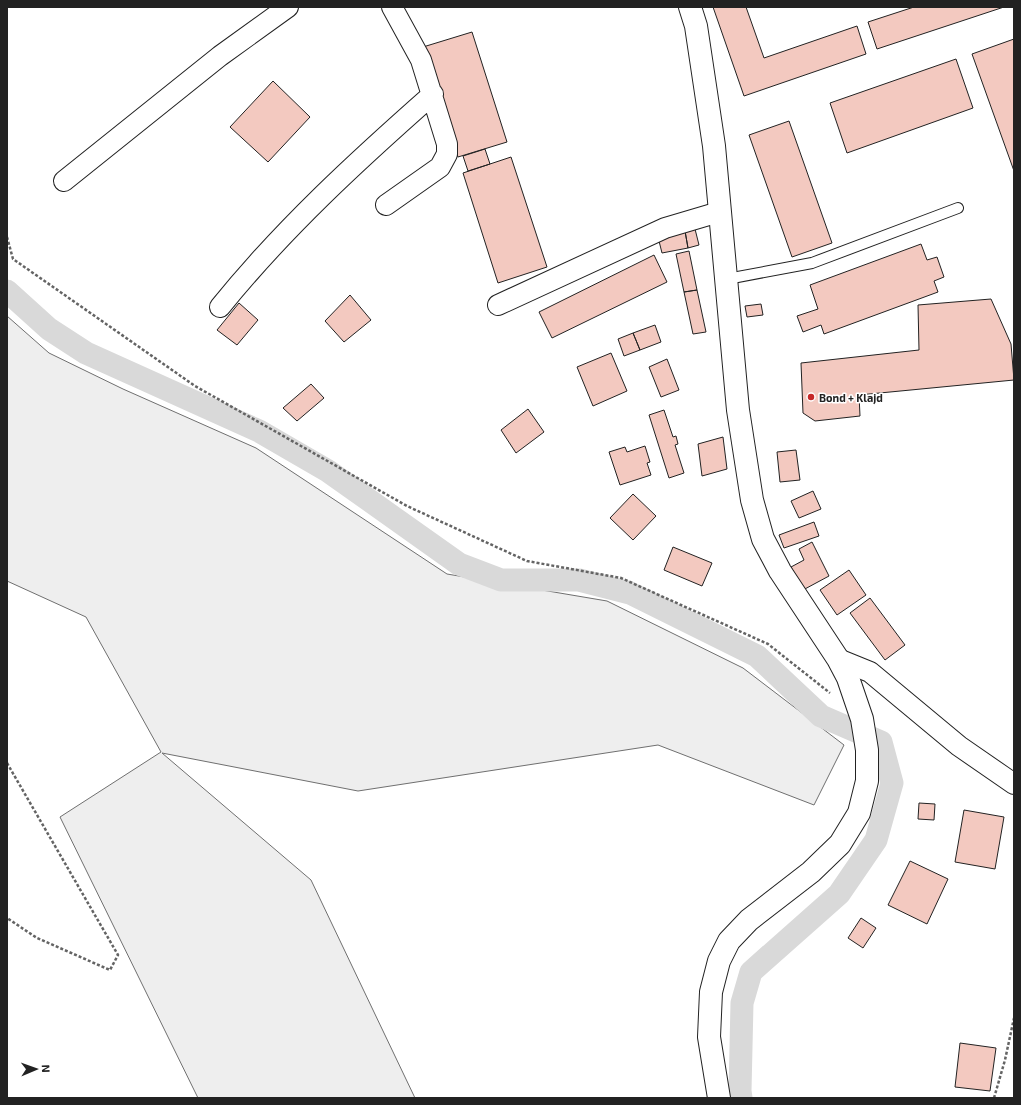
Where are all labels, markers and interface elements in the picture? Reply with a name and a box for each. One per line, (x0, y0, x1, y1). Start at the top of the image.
place label: Bond + Klajd (819, 391, 883, 405)
marker: Bond + Klajd (806, 392, 816, 402)
north arrow (16, 1049, 56, 1089)
text: N (40, 1064, 53, 1073)

